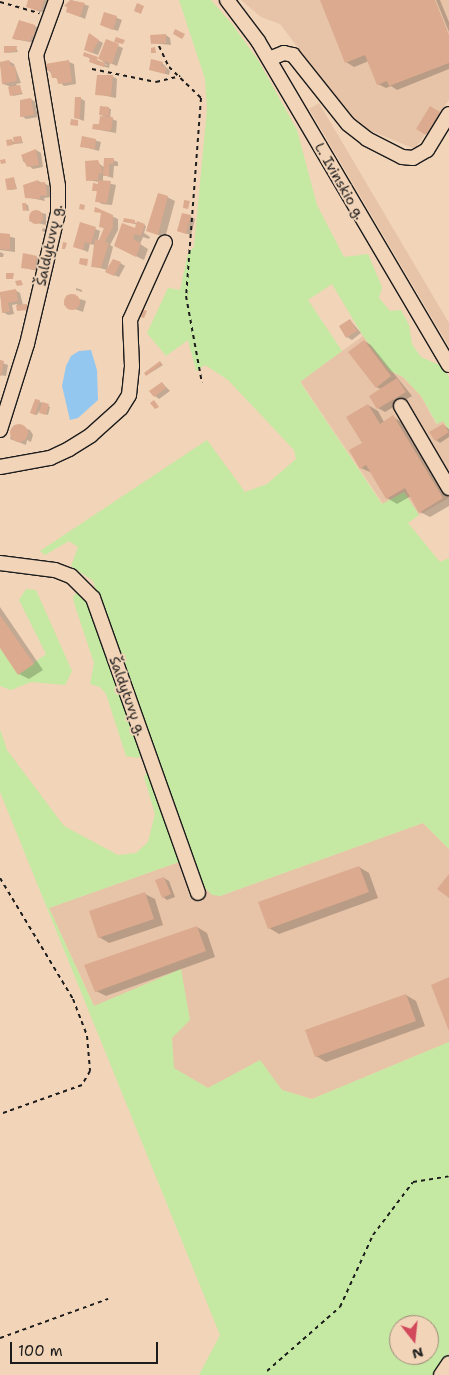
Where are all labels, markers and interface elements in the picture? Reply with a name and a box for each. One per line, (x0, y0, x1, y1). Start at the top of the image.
street label: L. Ivinskio g. (311, 140, 369, 222)
street label: Šaldytuvų g. (32, 203, 66, 287)
street label: Šaldytuvų g. (106, 654, 150, 738)
north arrow (389, 1315, 439, 1365)
scale bar (12, 1332, 160, 1364)
text: 100 m (18, 1341, 63, 1361)
text: N (410, 1343, 426, 1364)

